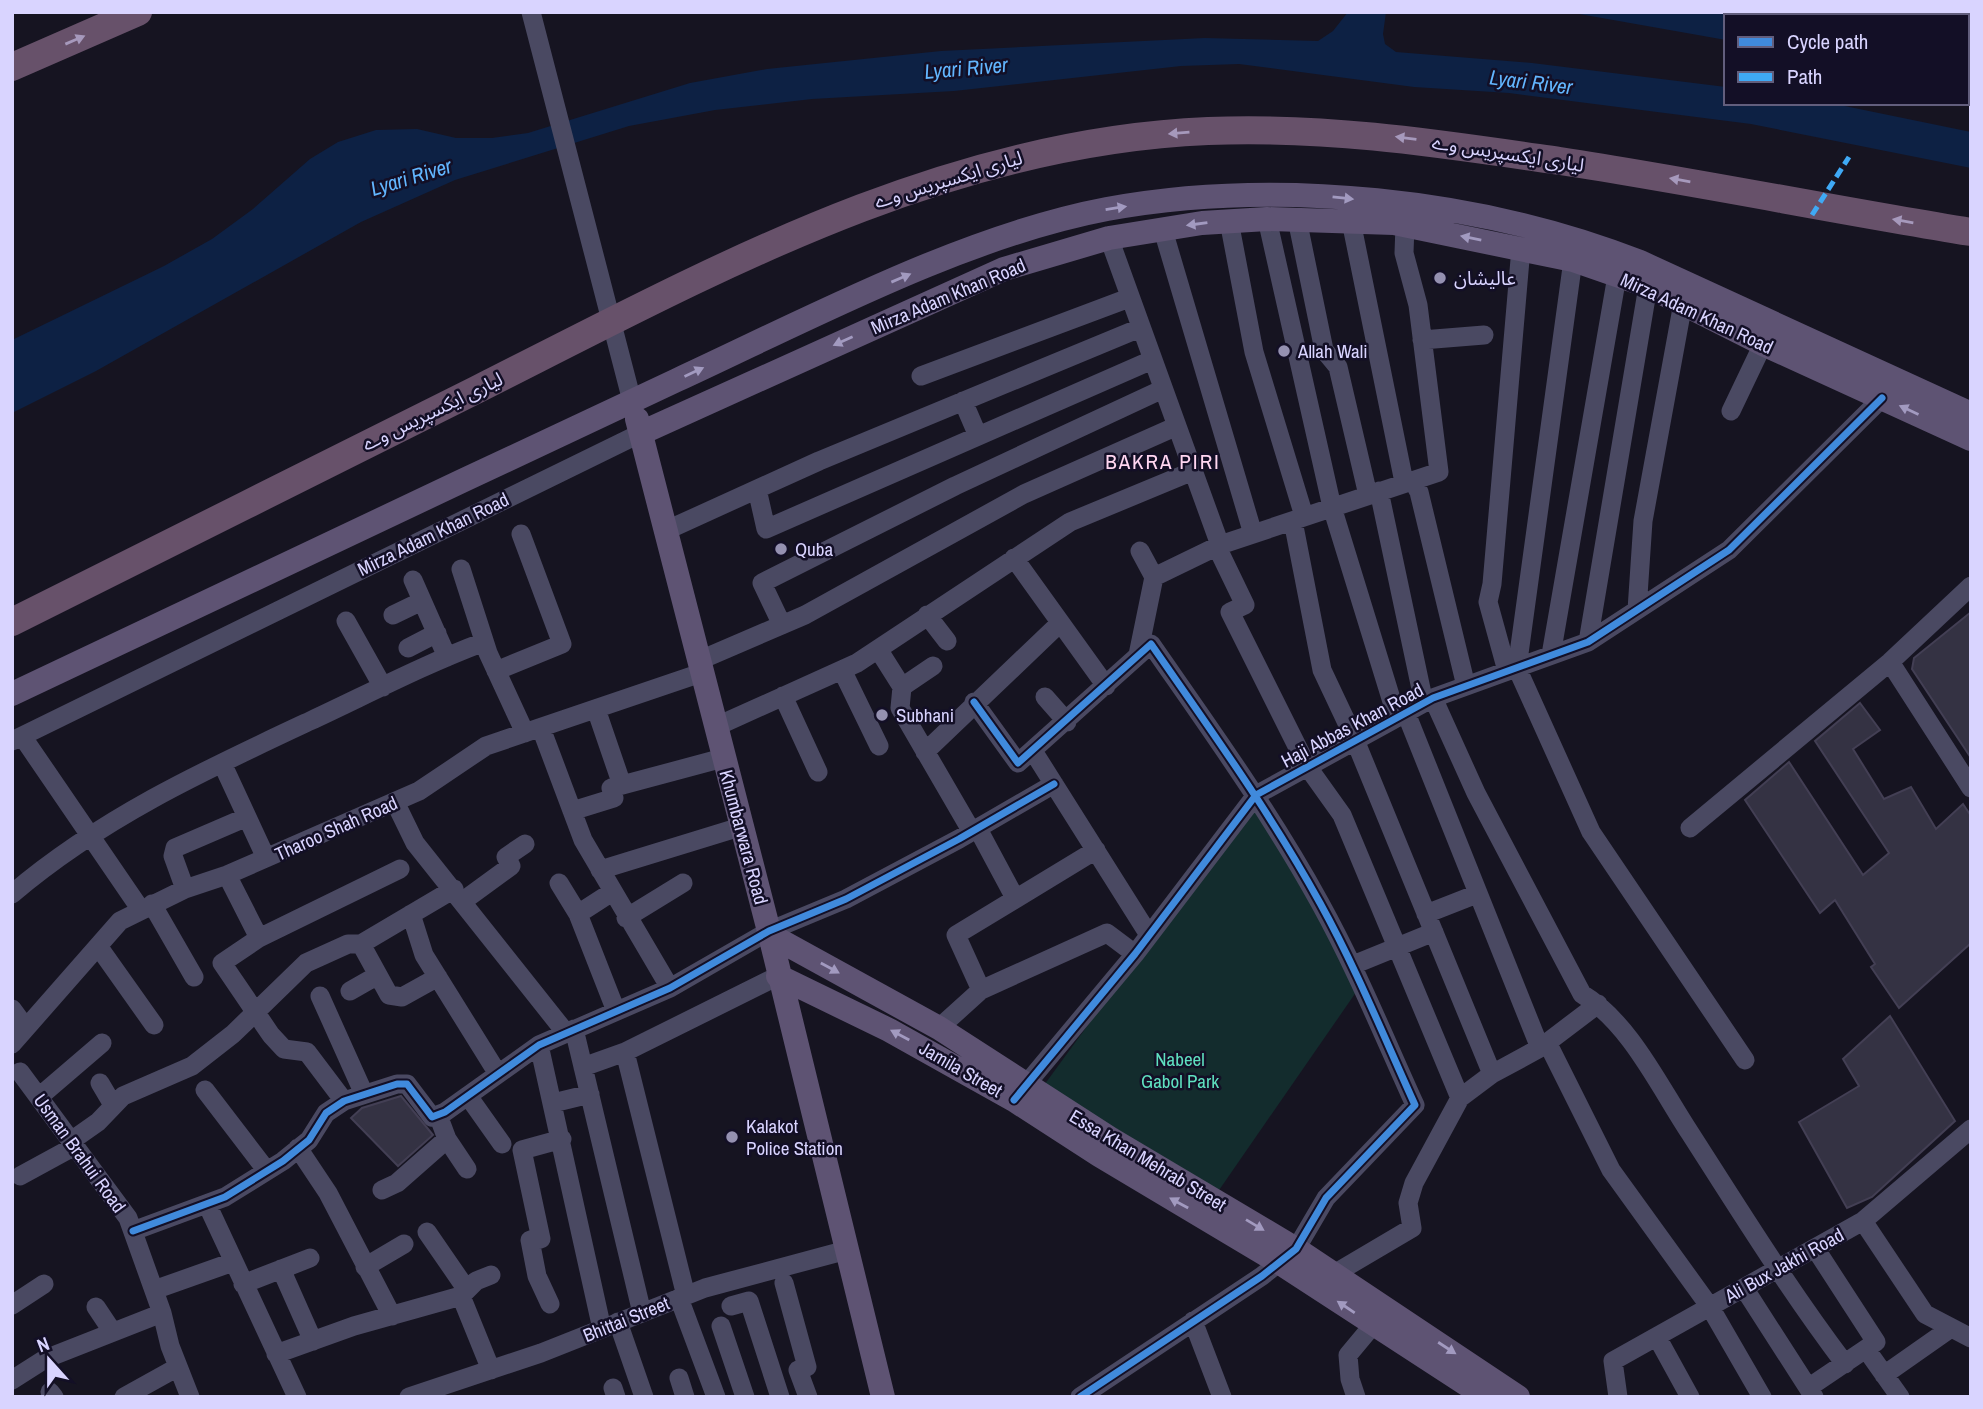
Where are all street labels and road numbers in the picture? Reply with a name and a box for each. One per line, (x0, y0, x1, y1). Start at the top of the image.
street label: لیاری ایکسپریس وے (1430, 128, 1586, 178)
street label: لیاری ایکسپریس وے (871, 144, 1025, 214)
street label: Mirza Adam Khan Road (867, 252, 1029, 340)
street label: Mirza Adam Khan Road (1617, 266, 1777, 360)
street label: لیاری ایکسپریس وے (357, 366, 507, 457)
street label: Mirza Adam Khan Road (353, 486, 513, 582)
street label: Haji Abbas Khan Road (1276, 677, 1428, 773)
street label: Khumbarwara Road (714, 767, 774, 907)
street label: Tharoo Shah Road (271, 789, 401, 867)
street label: Jamila Street (915, 1035, 1008, 1104)
street label: Usman Brahui Road (28, 1088, 132, 1218)
street label: Essa Khan Mehrab Street (1065, 1103, 1232, 1217)
street label: Ali Bux Jakhi Road (1719, 1222, 1848, 1309)
street label: Bhittai Street (579, 1290, 674, 1348)

